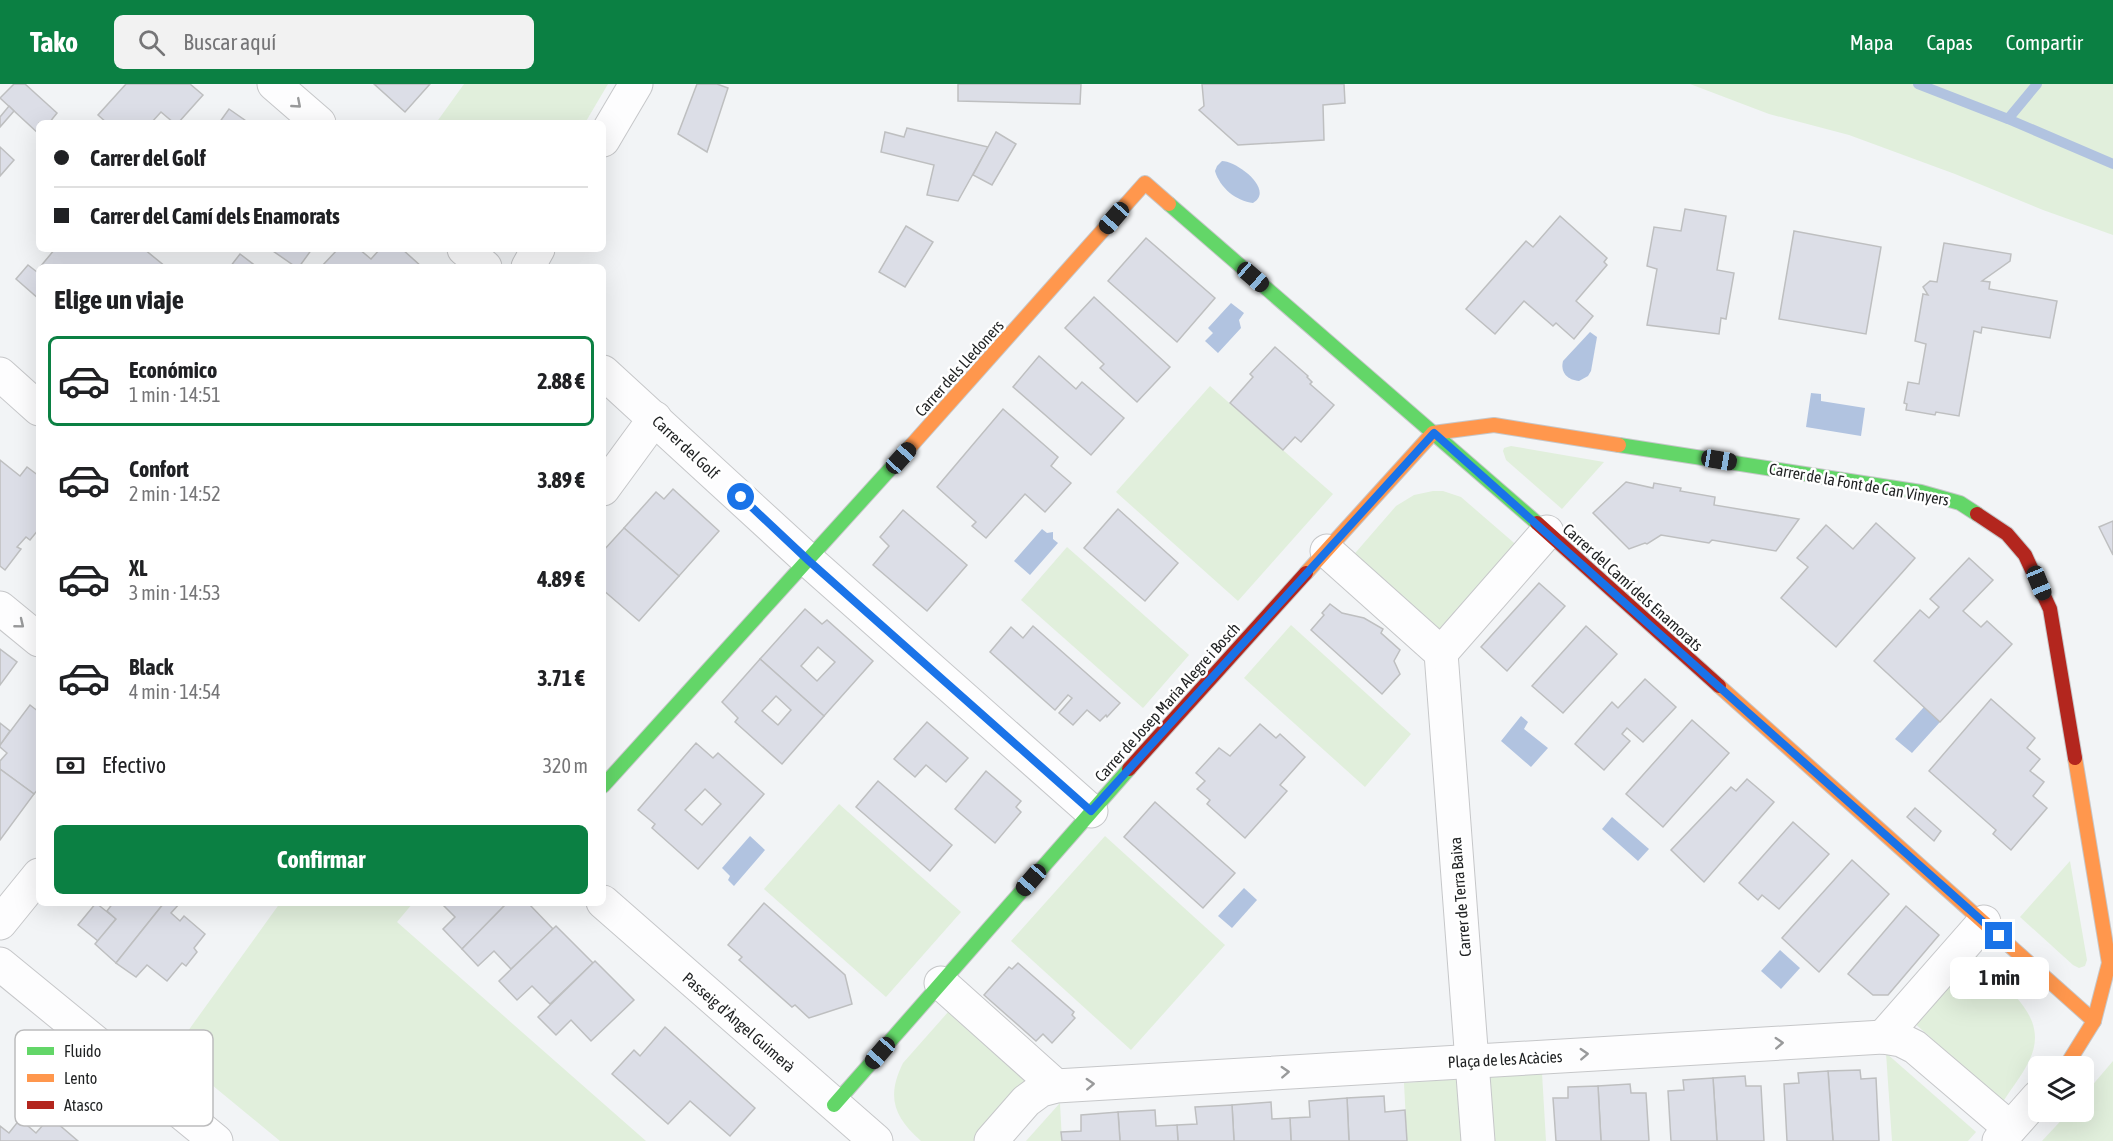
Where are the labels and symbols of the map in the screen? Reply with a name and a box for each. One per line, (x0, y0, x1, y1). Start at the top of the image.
one-way arrow (290, 96, 301, 107)
car (1095, 199, 1133, 237)
car (1234, 258, 1272, 296)
street label: Carrer dels Lledoners (911, 316, 1007, 420)
street label: Carrer del Golf (649, 412, 723, 483)
car (882, 439, 920, 477)
car (1700, 448, 1738, 472)
street label: Carrer de la Font de Can Vinyers (1767, 459, 1951, 510)
route start (727, 483, 754, 510)
street label: Carrer del Camí dels Enamorats (1559, 520, 1707, 655)
car (2024, 563, 2054, 603)
one-way arrow (13, 617, 24, 628)
street label: Carrer de Josep Maria Alegre i Bosch (1091, 619, 1244, 786)
street label: Carrer de Terra Baixa (1446, 836, 1474, 958)
car (1012, 861, 1050, 899)
route end (1985, 922, 2012, 949)
callout: 1 min (1950, 957, 2048, 999)
street label: Passeig d'Àngel Guimerà (679, 968, 799, 1076)
legend (15, 1030, 213, 1126)
car (861, 1034, 899, 1072)
one-way arrow (1774, 1037, 1783, 1050)
text: Fluido (64, 1042, 101, 1060)
street label: Plaça de les Acàcies (1447, 1047, 1563, 1072)
one-way arrow (1580, 1048, 1589, 1061)
one-way arrow (1280, 1066, 1289, 1079)
text: Lento (64, 1069, 97, 1087)
one-way arrow (1086, 1078, 1095, 1091)
text: Atasco (64, 1096, 103, 1114)

